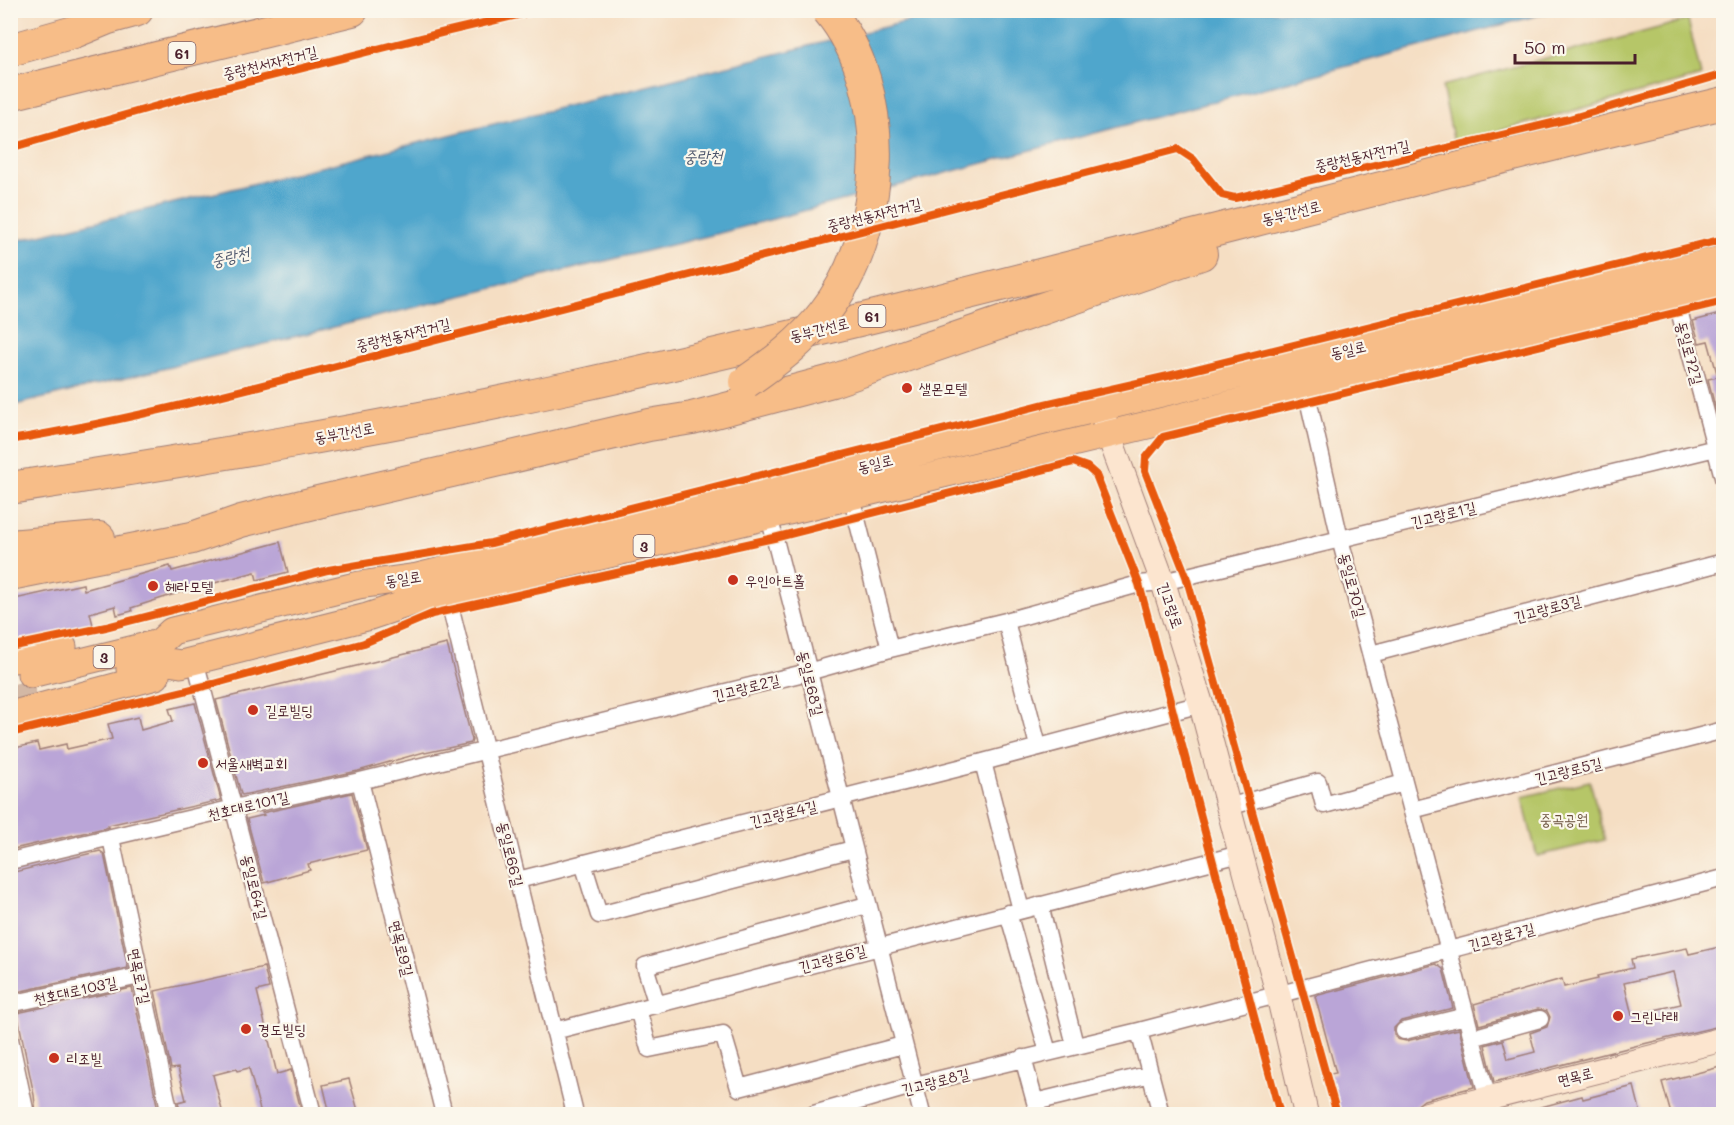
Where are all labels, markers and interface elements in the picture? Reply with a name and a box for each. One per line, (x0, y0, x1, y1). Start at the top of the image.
scale bar (1515, 27, 1635, 65)
text: 50 m (1524, 35, 1566, 59)
street label: 중랑천서자전거길 (221, 41, 319, 83)
road number: 61 (168, 42, 195, 64)
street label: 중랑천동자전거길 (1313, 134, 1411, 176)
water label: 중랑천 (684, 145, 724, 166)
street label: 중랑천동자전거길 (825, 193, 923, 235)
street label: 동부간선로 (1259, 195, 1323, 229)
water label: 중랑천 (209, 241, 253, 271)
road number: 61 (858, 305, 886, 327)
street label: 동부간선로 (787, 312, 851, 346)
street label: 중랑천동자전거길 (354, 313, 452, 355)
street label: 동일로72길 (1672, 319, 1708, 387)
street label: 동일로 (1328, 335, 1368, 363)
place label: 샐몬모텔 (919, 378, 967, 398)
marker: 샐몬모텔 (900, 381, 914, 395)
street label: 동부간선로 (313, 417, 375, 447)
street label: 동일로 (855, 449, 895, 477)
street label: 긴고랑로1길 (1408, 496, 1478, 532)
road number: 3 (634, 535, 654, 557)
street label: 동일로70길 (1335, 551, 1371, 619)
street label: 동일로 (384, 565, 422, 591)
place label: 우인아트홀 (745, 570, 805, 590)
marker: 우인아트홀 (726, 573, 740, 587)
place label: 헤라모텔 (165, 576, 213, 596)
marker: 헤라모텔 (146, 579, 160, 593)
street label: 긴고랑로 (1154, 579, 1188, 631)
street label: 긴고랑로3길 (1511, 589, 1583, 627)
road number: 3 (94, 646, 114, 668)
street label: 동일로68길 (793, 648, 829, 718)
street label: 긴고랑로2길 (710, 669, 782, 705)
place label: 길로빌딩 (265, 700, 313, 720)
marker: 길로빌딩 (246, 703, 260, 717)
street label: 긴고랑로5길 (1532, 752, 1604, 788)
place label: 서울새벽교회 (215, 753, 287, 773)
marker: 서울새벽교회 (196, 756, 210, 770)
street label: 천호대로101길 (205, 786, 291, 824)
street label: 긴고랑로4길 (747, 795, 819, 831)
park label: 중곡공원 (1540, 809, 1588, 829)
street label: 동일로66길 (493, 819, 529, 889)
street label: 동일로64길 (237, 852, 273, 922)
street label: 긴고랑로7길 (1465, 917, 1537, 955)
street label: 면목로9길 (385, 918, 419, 978)
street label: 긴고랑로6길 (796, 939, 868, 977)
street label: 면목로7길 (124, 946, 156, 1006)
street label: 천호대로103길 (31, 971, 119, 1009)
place label: 그린나래 (1630, 1006, 1678, 1026)
marker: 그린나래 (1611, 1009, 1625, 1023)
place label: 경도빌딩 (258, 1019, 306, 1039)
marker: 경도빌딩 (239, 1022, 253, 1036)
place label: 리조빌 (66, 1048, 102, 1068)
marker: 리조빌 (47, 1051, 61, 1065)
street label: 면목로 (1555, 1062, 1595, 1090)
street label: 긴고랑로8길 (899, 1063, 971, 1099)

